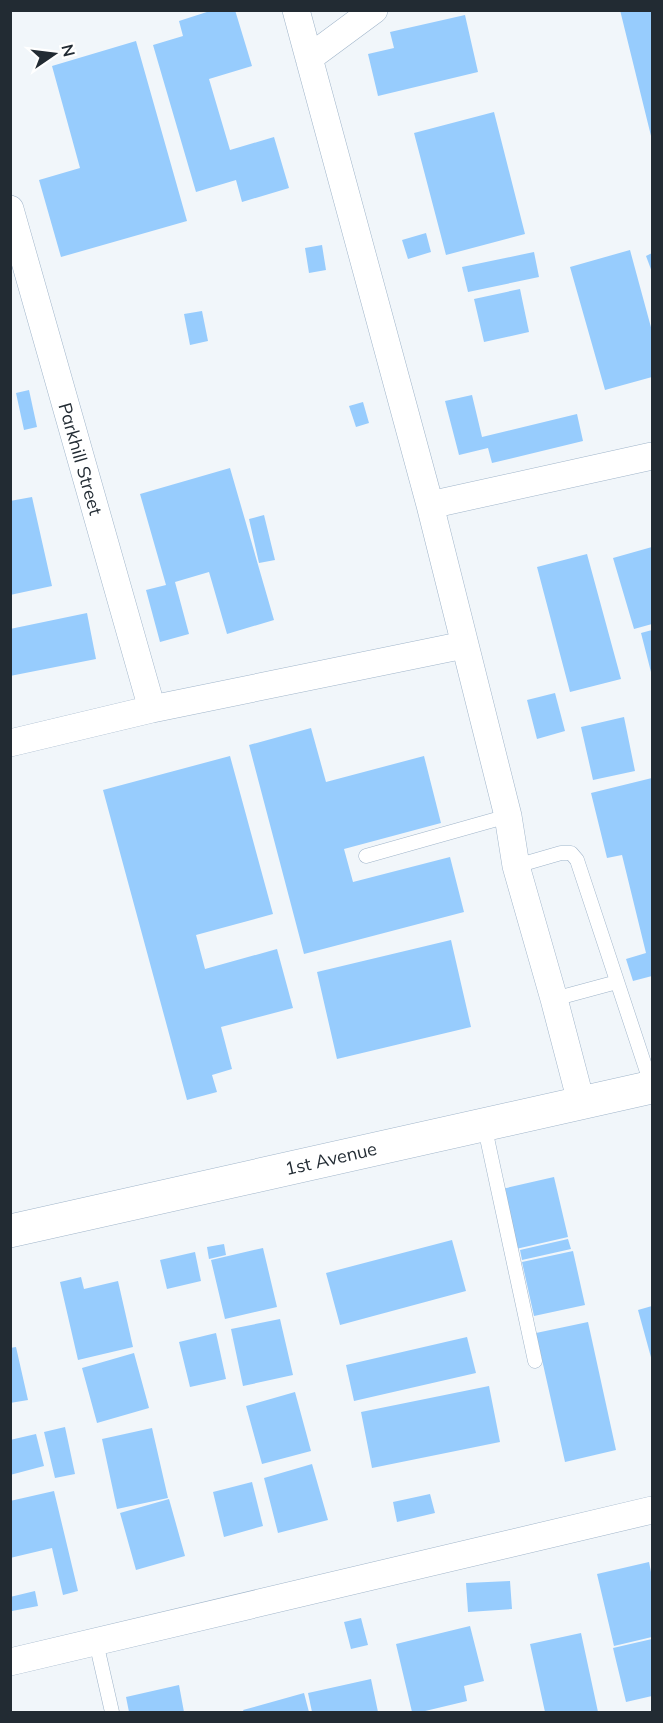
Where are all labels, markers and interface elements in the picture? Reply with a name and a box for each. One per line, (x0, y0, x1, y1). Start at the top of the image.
north arrow (24, 24, 84, 84)
text: N (57, 42, 80, 59)
street label: Parkhill Street (53, 400, 107, 518)
street label: 1st Avenue (283, 1137, 379, 1180)

